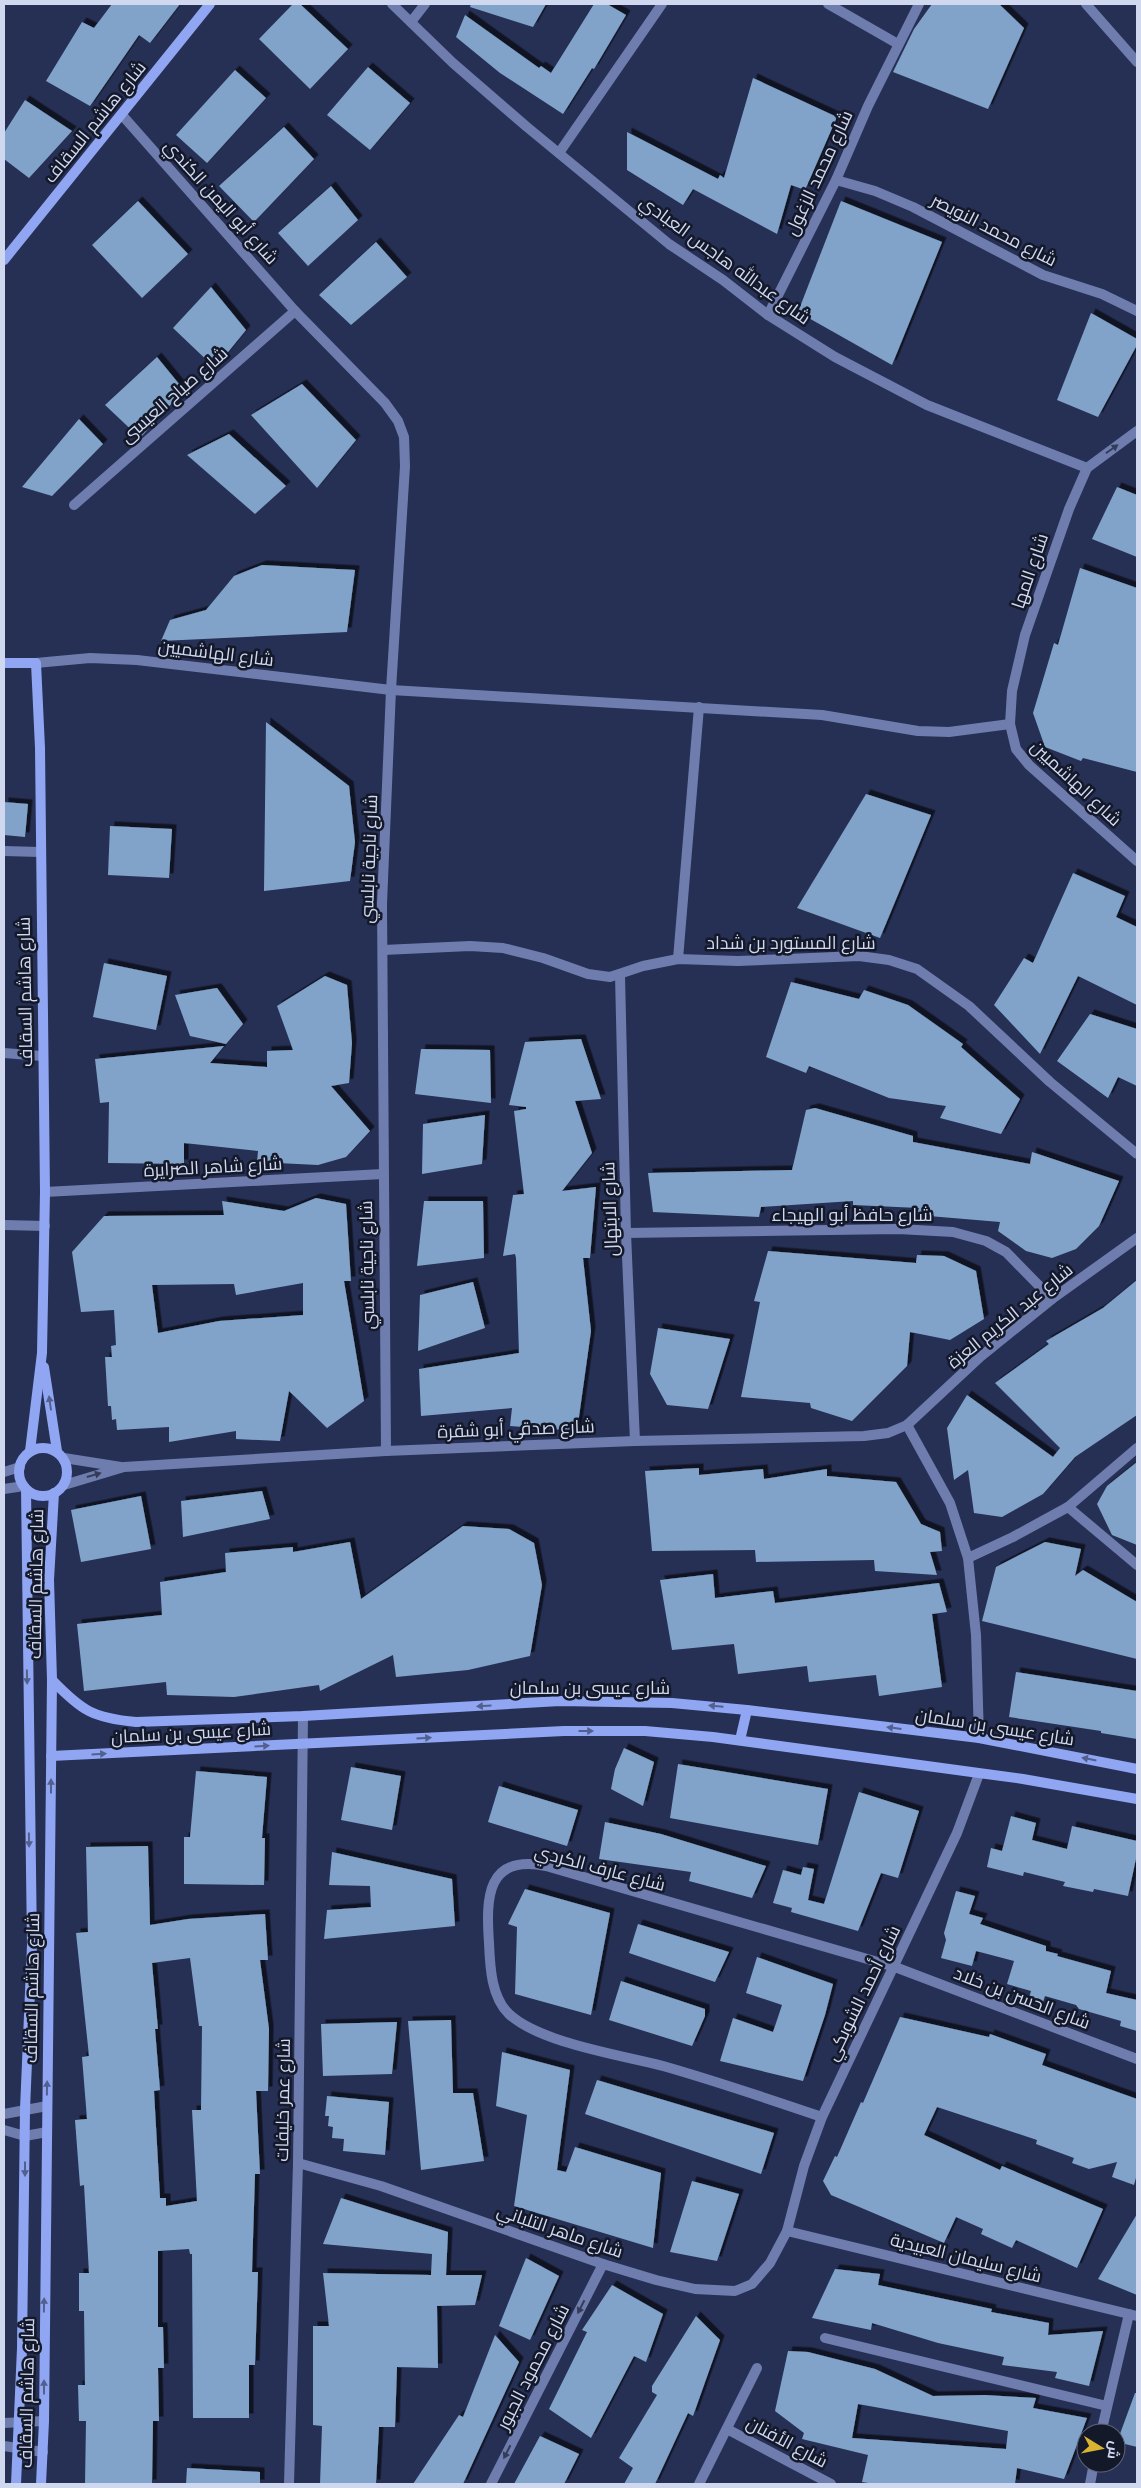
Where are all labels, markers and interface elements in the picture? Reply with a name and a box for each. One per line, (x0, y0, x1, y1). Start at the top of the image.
street label: شارع هاشم السقاف (39, 57, 152, 188)
street label: شارع محمد الزغول (780, 107, 859, 240)
street label: شارع أبو اليمن الكندي (157, 135, 283, 271)
street label: شارع محمد النويصر (926, 188, 1060, 272)
street label: شارع عبدالله هاجس العبادي (634, 190, 815, 332)
street label: شارع صياح العيسى (116, 342, 233, 448)
one-way arrow (1105, 444, 1119, 454)
street label: شارع المها (1007, 530, 1054, 612)
street label: شارع الهاشميين (157, 635, 275, 672)
street label: شارع الهاشميين (1025, 735, 1126, 831)
street label: شارع ناجية نابلسي (356, 794, 384, 924)
street label: شارع هاشم السقاف (13, 917, 38, 1067)
street label: شارع المستورد بن شداد (706, 932, 876, 955)
street label: شارع شاهر الصرايرة (143, 1152, 283, 1183)
street label: شارع الابتهال (597, 1161, 624, 1257)
street label: شارع ناجية نابلسي (355, 1200, 381, 1330)
street label: شارع حافظ أبو الهيجاء (771, 1204, 933, 1227)
street label: شارع عبد الكريم العزة (943, 1259, 1078, 1374)
one-way arrow (45, 1395, 53, 1411)
street label: شارع صدقي أبو شقرة (437, 1415, 595, 1446)
one-way arrow (86, 1471, 101, 1479)
street label: شارع هاشم السقاف (24, 1509, 49, 1659)
one-way arrow (24, 1670, 32, 1686)
street label: شارع عيسى بن سلمان (510, 1677, 670, 1700)
one-way arrow (475, 1702, 491, 1710)
one-way arrow (708, 1702, 724, 1710)
street label: شارع عيسى بن سلمان (914, 1704, 1076, 1751)
street label: شارع عيسى بن سلمان (110, 1718, 272, 1749)
one-way arrow (886, 1724, 902, 1732)
one-way arrow (578, 1727, 594, 1735)
one-way arrow (416, 1733, 432, 1741)
one-way arrow (254, 1742, 270, 1750)
one-way arrow (91, 1750, 107, 1758)
one-way arrow (1082, 1755, 1097, 1763)
one-way arrow (47, 1778, 55, 1794)
one-way arrow (25, 1832, 33, 1848)
street label: شارع عارف الكردي (531, 1840, 668, 1899)
street label: شارع هاشم السقاف (20, 1913, 45, 2063)
street label: شارع أحمد الشوبكي (821, 1922, 908, 2066)
street label: شارع الحسن بن خلاد (950, 1962, 1093, 2035)
street label: شارع عمر خليفات (271, 2038, 296, 2162)
one-way arrow (44, 2080, 52, 2096)
one-way arrow (21, 2161, 29, 2177)
street label: شارع ماهر التلباني (493, 2199, 626, 2266)
street label: شارع سليمان العبيدية (888, 2229, 1044, 2288)
one-way arrow (40, 2297, 48, 2313)
street label: شارع محمود الجبور (491, 2300, 575, 2435)
one-way arrow (577, 2300, 585, 2315)
street label: شارع هاشم السقاف (15, 2318, 40, 2468)
one-way arrow (40, 2379, 48, 2395)
street label: شارع الأفنان (742, 2411, 831, 2473)
north arrow (1076, 2423, 1126, 2473)
text: ش (1103, 2440, 1123, 2461)
one-way arrow (503, 2445, 511, 2460)

